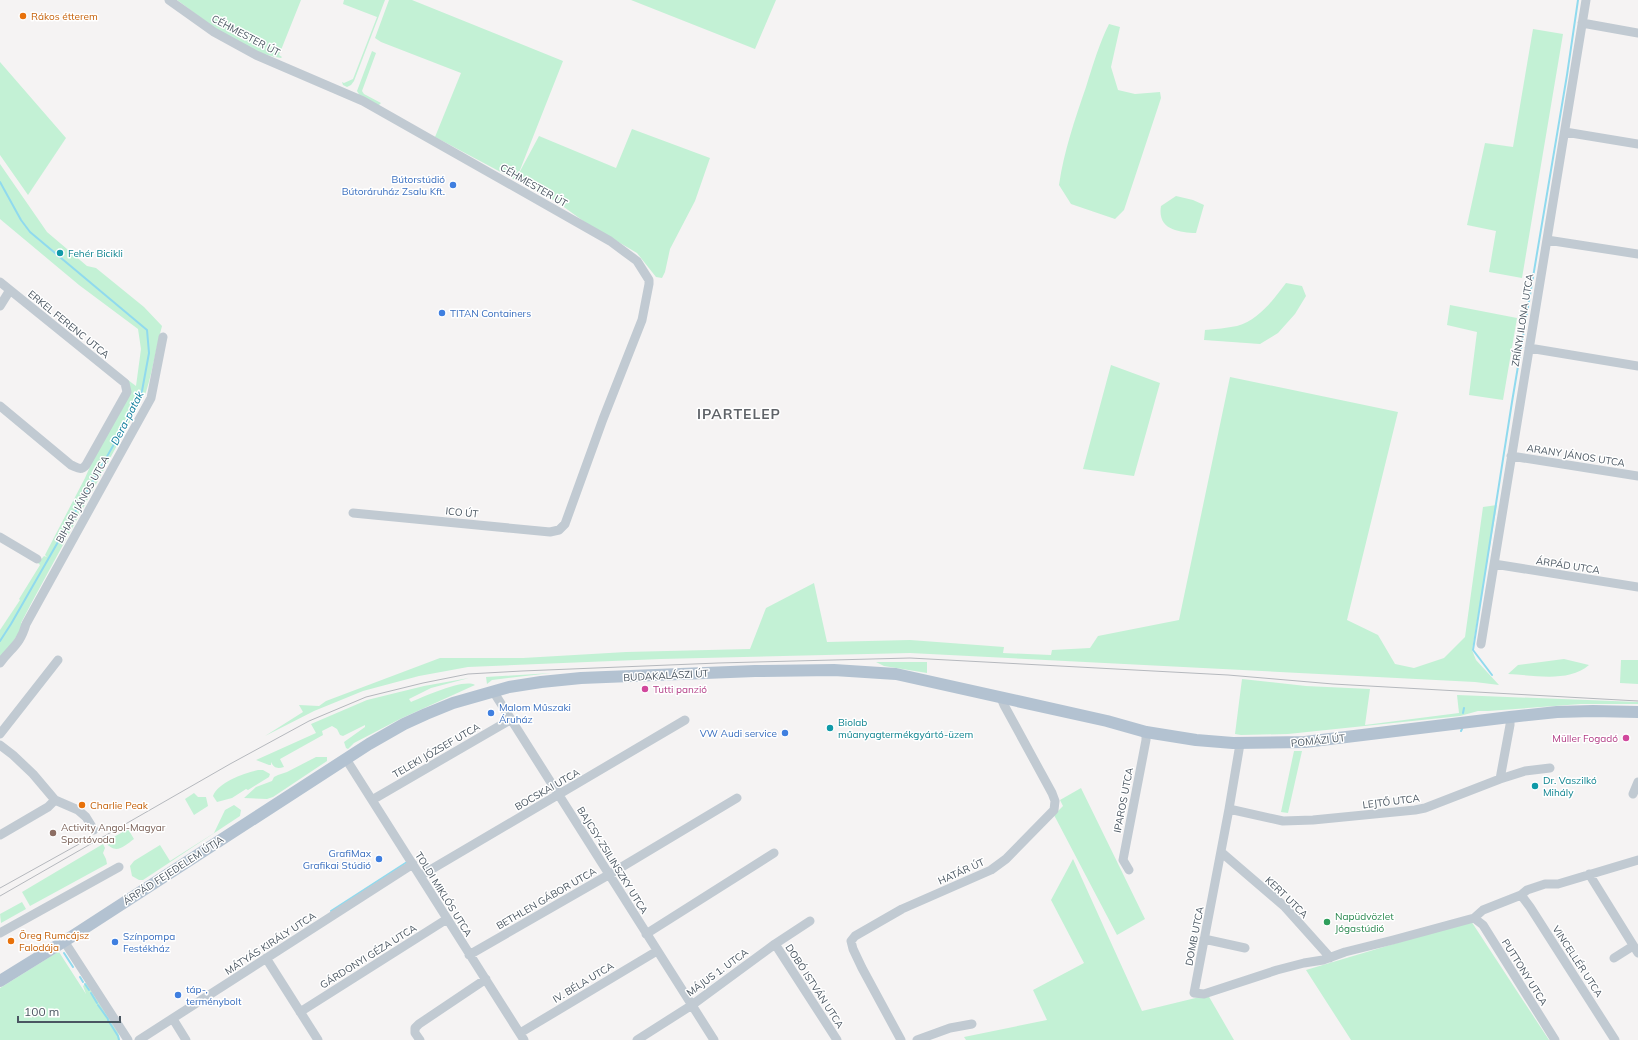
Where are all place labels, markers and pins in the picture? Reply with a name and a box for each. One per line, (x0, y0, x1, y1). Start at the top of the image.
place label: Rákos étterem (31, 10, 98, 23)
marker: Rákos étterem (18, 11, 28, 21)
place label: Bútorstúdió Bútoráruház Zsalu Kft. (342, 173, 445, 198)
marker: Bútorstúdió Bútoráruház Zsalu Kft. (448, 180, 458, 190)
place label: Fehér Bicikli (68, 247, 123, 260)
marker: Fehér Bicikli (55, 248, 65, 258)
place label: TITAN Containers (450, 307, 531, 320)
marker: TITAN Containers (437, 308, 447, 318)
place label: Tutti panzió (653, 683, 707, 696)
marker: Tutti panzió (640, 684, 650, 694)
place label: Malom Műszaki Áruház (499, 701, 571, 726)
marker: Malom Műszaki Áruház (486, 708, 496, 718)
place label: Biolab műanyagtermékgyártó-üzem (838, 716, 973, 741)
marker: Biolab műanyagtermékgyártó-üzem (825, 723, 835, 733)
place label: VW Audi service (700, 727, 777, 740)
marker: VW Audi service (780, 728, 790, 738)
place label: Müller Fogadó (1552, 732, 1618, 745)
marker: Müller Fogadó (1621, 733, 1631, 743)
place label: Dr. Vaszilkó Mihály (1543, 774, 1597, 799)
marker: Dr. Vaszilkó Mihály (1530, 781, 1540, 791)
place label: Charlie Peak (90, 799, 149, 812)
marker: Charlie Peak (77, 800, 87, 810)
place label: Activity Angol-Magyar Sportóvoda (61, 821, 166, 846)
marker: Activity Angol-Magyar Sportóvoda (48, 828, 58, 838)
place label: GrafiMax Grafikai Stúdió (303, 847, 372, 872)
marker: GrafiMax Grafikai Stúdió (374, 854, 384, 864)
place label: Napüdvözlet Jógastúdió (1335, 910, 1394, 935)
marker: Napüdvözlet Jógastúdió (1322, 917, 1332, 927)
place label: Öreg Rumcájsz Falodája (19, 929, 89, 954)
place label: Színpompa Festékház (123, 930, 175, 955)
marker: Öreg Rumcájsz Falodája (6, 936, 16, 946)
marker: Színpompa Festékház (110, 937, 120, 947)
place label: táp-, terménybolt (186, 983, 242, 1008)
marker: táp-, terménybolt (173, 990, 183, 1000)

